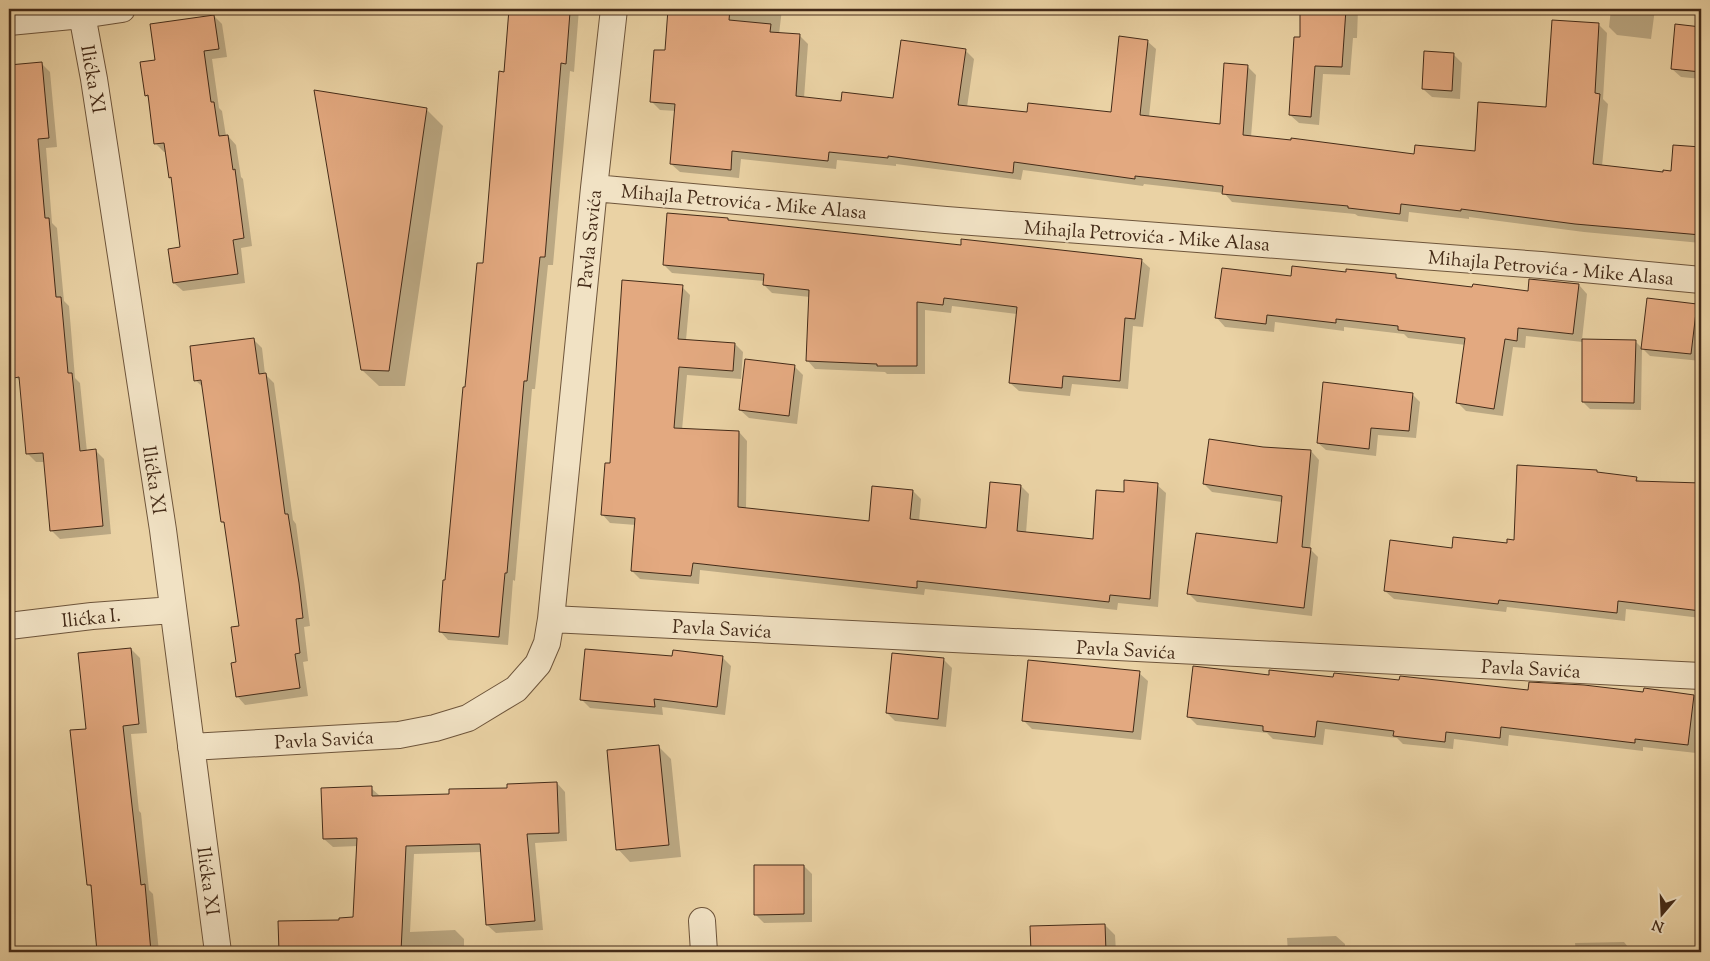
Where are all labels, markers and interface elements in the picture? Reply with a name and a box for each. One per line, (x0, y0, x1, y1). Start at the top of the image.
street label: Ilićka XI (72, 43, 111, 116)
street label: Mihajla Petrovića - Mike Alasa (620, 179, 868, 228)
street label: Pavla Savića (573, 188, 610, 290)
street label: Mihajla Petrovića - Mike Alasa (1023, 215, 1271, 260)
street label: Mihajla Petrovića - Mike Alasa (1427, 245, 1675, 294)
street label: Ilićka XI (134, 444, 171, 517)
street label: Ilićka I. (60, 603, 122, 636)
street label: Pavla Savića (672, 614, 772, 647)
street label: Pavla Savića (1076, 635, 1176, 668)
street label: Pavla Savića (1481, 654, 1581, 687)
street label: Pavla Savića (274, 725, 375, 758)
street label: Ilićka XI (188, 845, 225, 917)
north arrow (1638, 888, 1688, 938)
text: N (1650, 913, 1667, 936)

